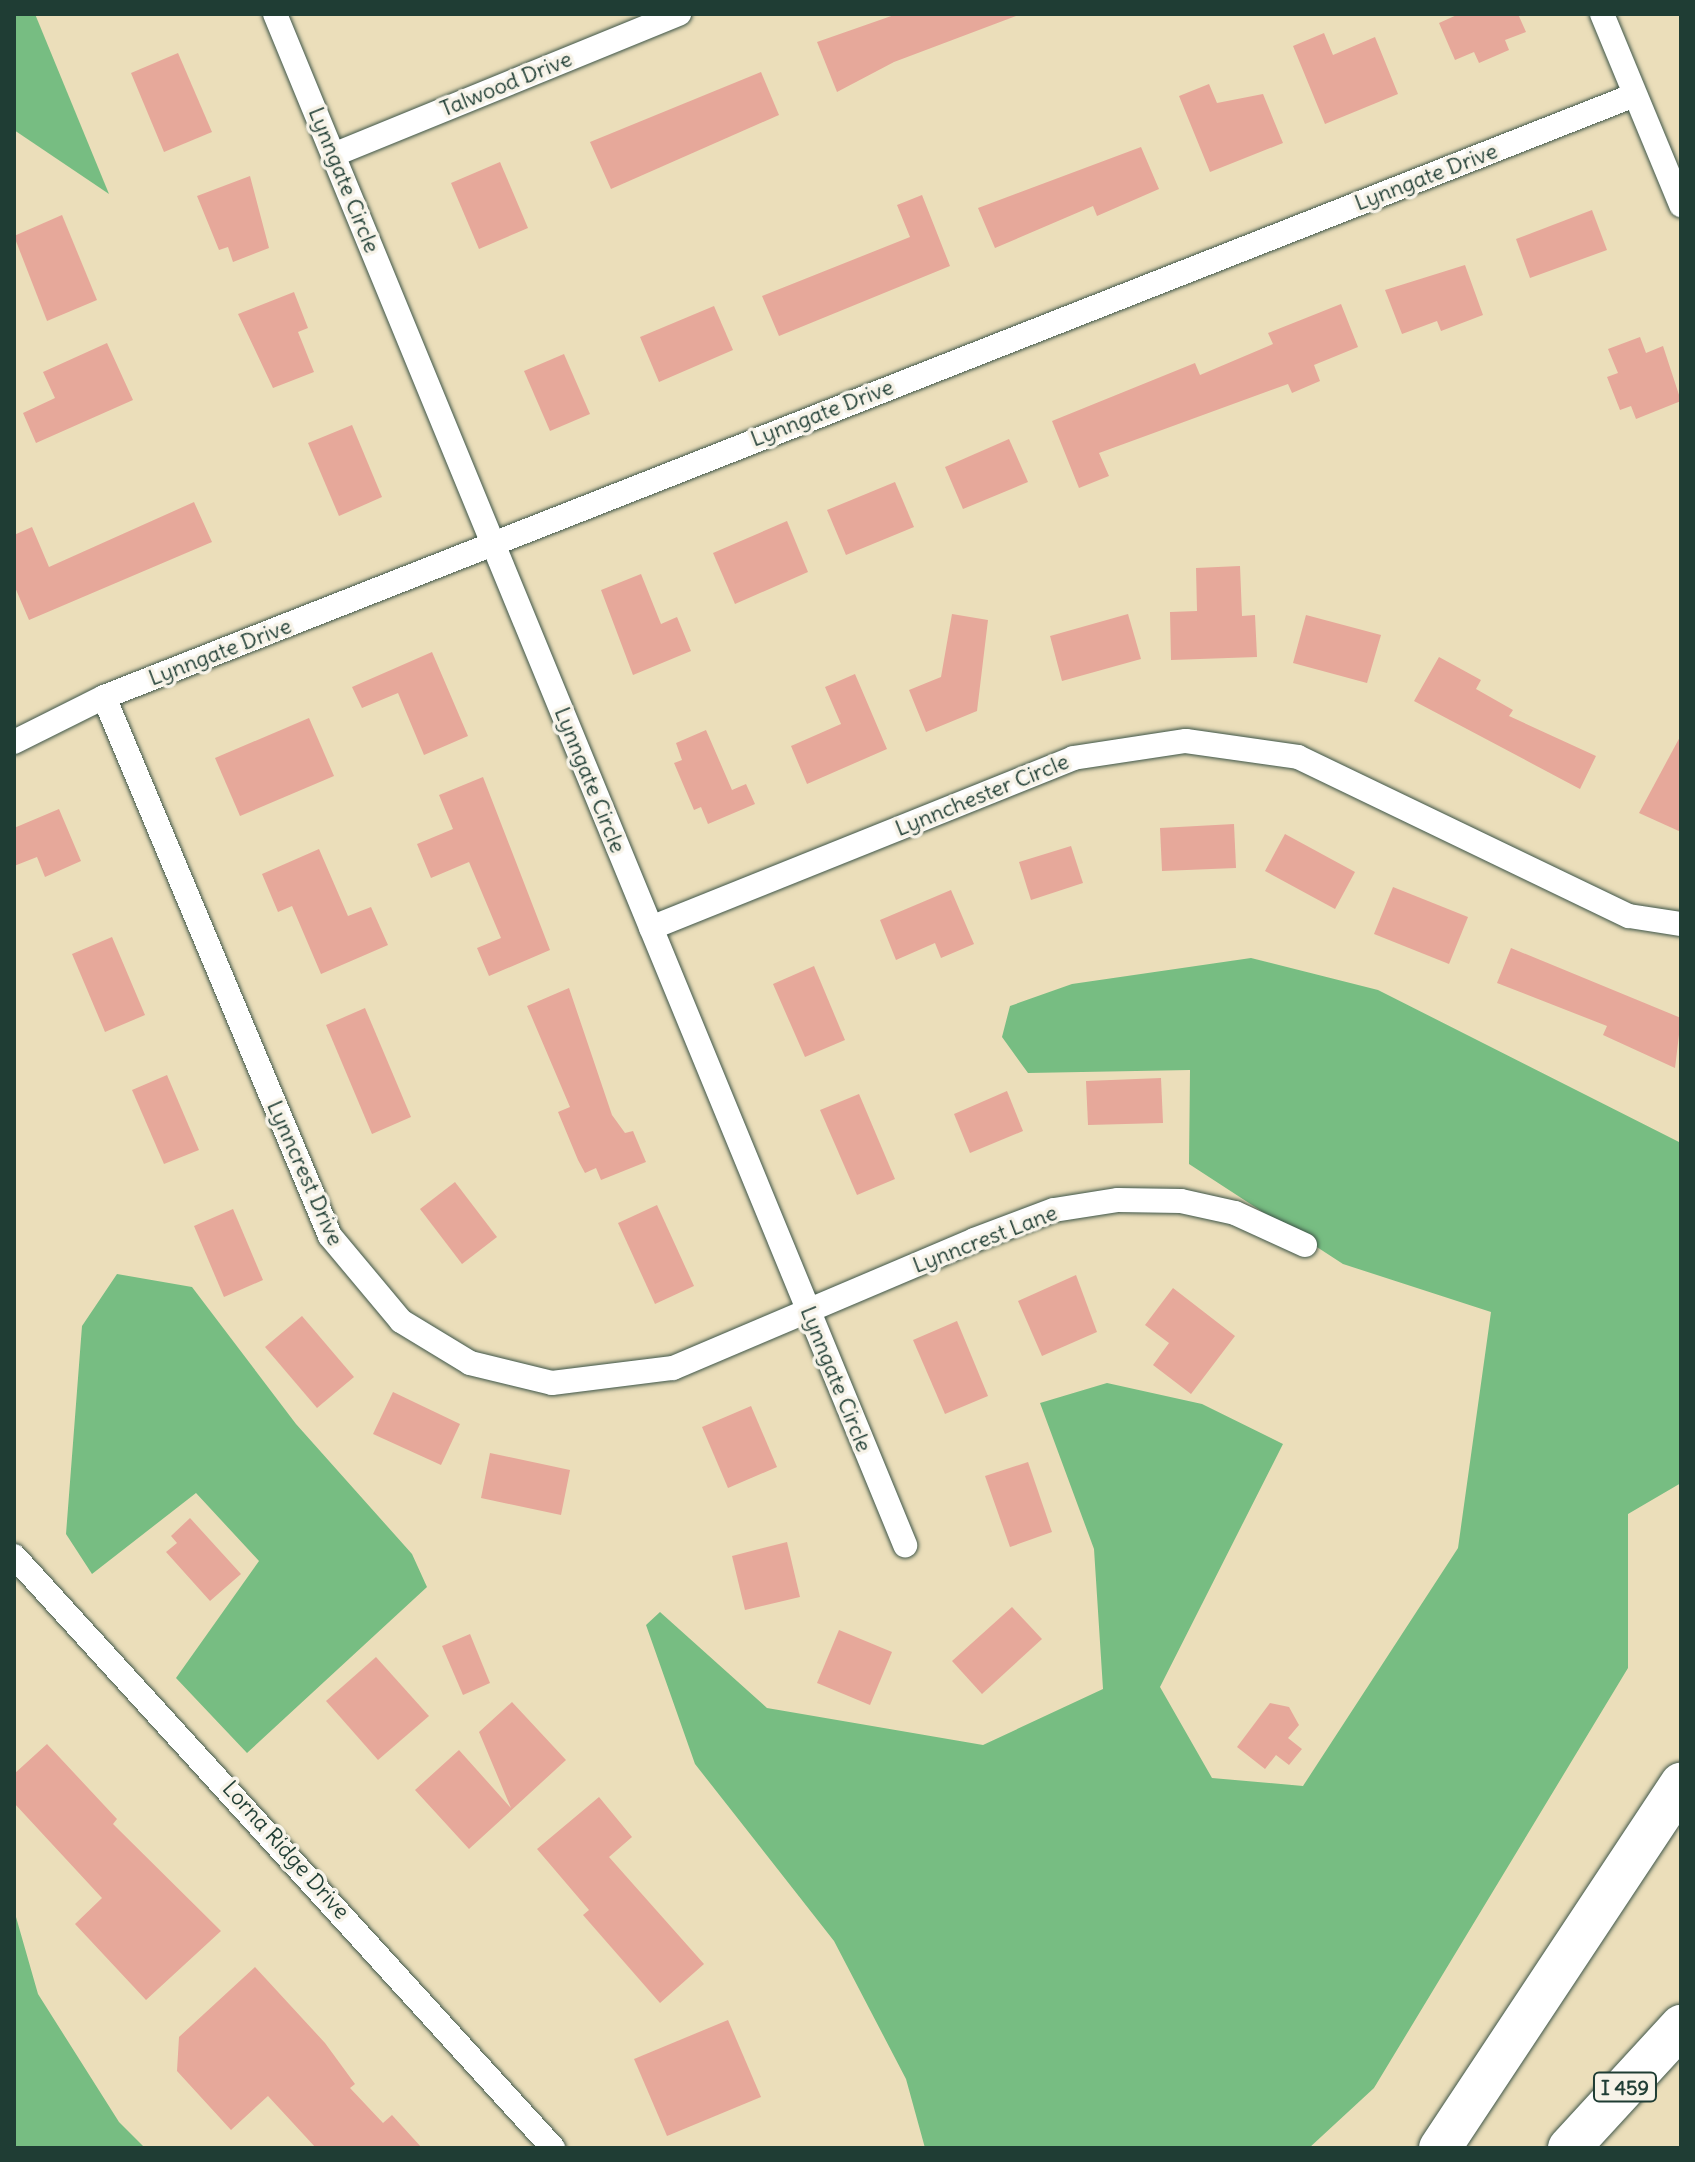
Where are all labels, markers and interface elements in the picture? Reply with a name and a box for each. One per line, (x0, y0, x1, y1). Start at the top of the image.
street label: Talwood Drive (436, 46, 576, 122)
street label: Lynngate Circle (303, 103, 385, 257)
street label: Lynngate Drive (1351, 138, 1501, 216)
street label: Lynngate Drive (747, 374, 897, 452)
street label: Lynngate Drive (145, 613, 295, 691)
street label: Lynngate Circle (549, 703, 631, 857)
street label: Lynnchester Circle (891, 748, 1073, 842)
street label: Lynncrest Drive (261, 1096, 349, 1250)
street label: Lynncrest Lane (909, 1199, 1061, 1279)
street label: Lynngate Circle (795, 1302, 877, 1456)
street label: Lorna Ridge Drive (217, 1775, 355, 1925)
road number: I 459 (1591, 2071, 1659, 2103)

